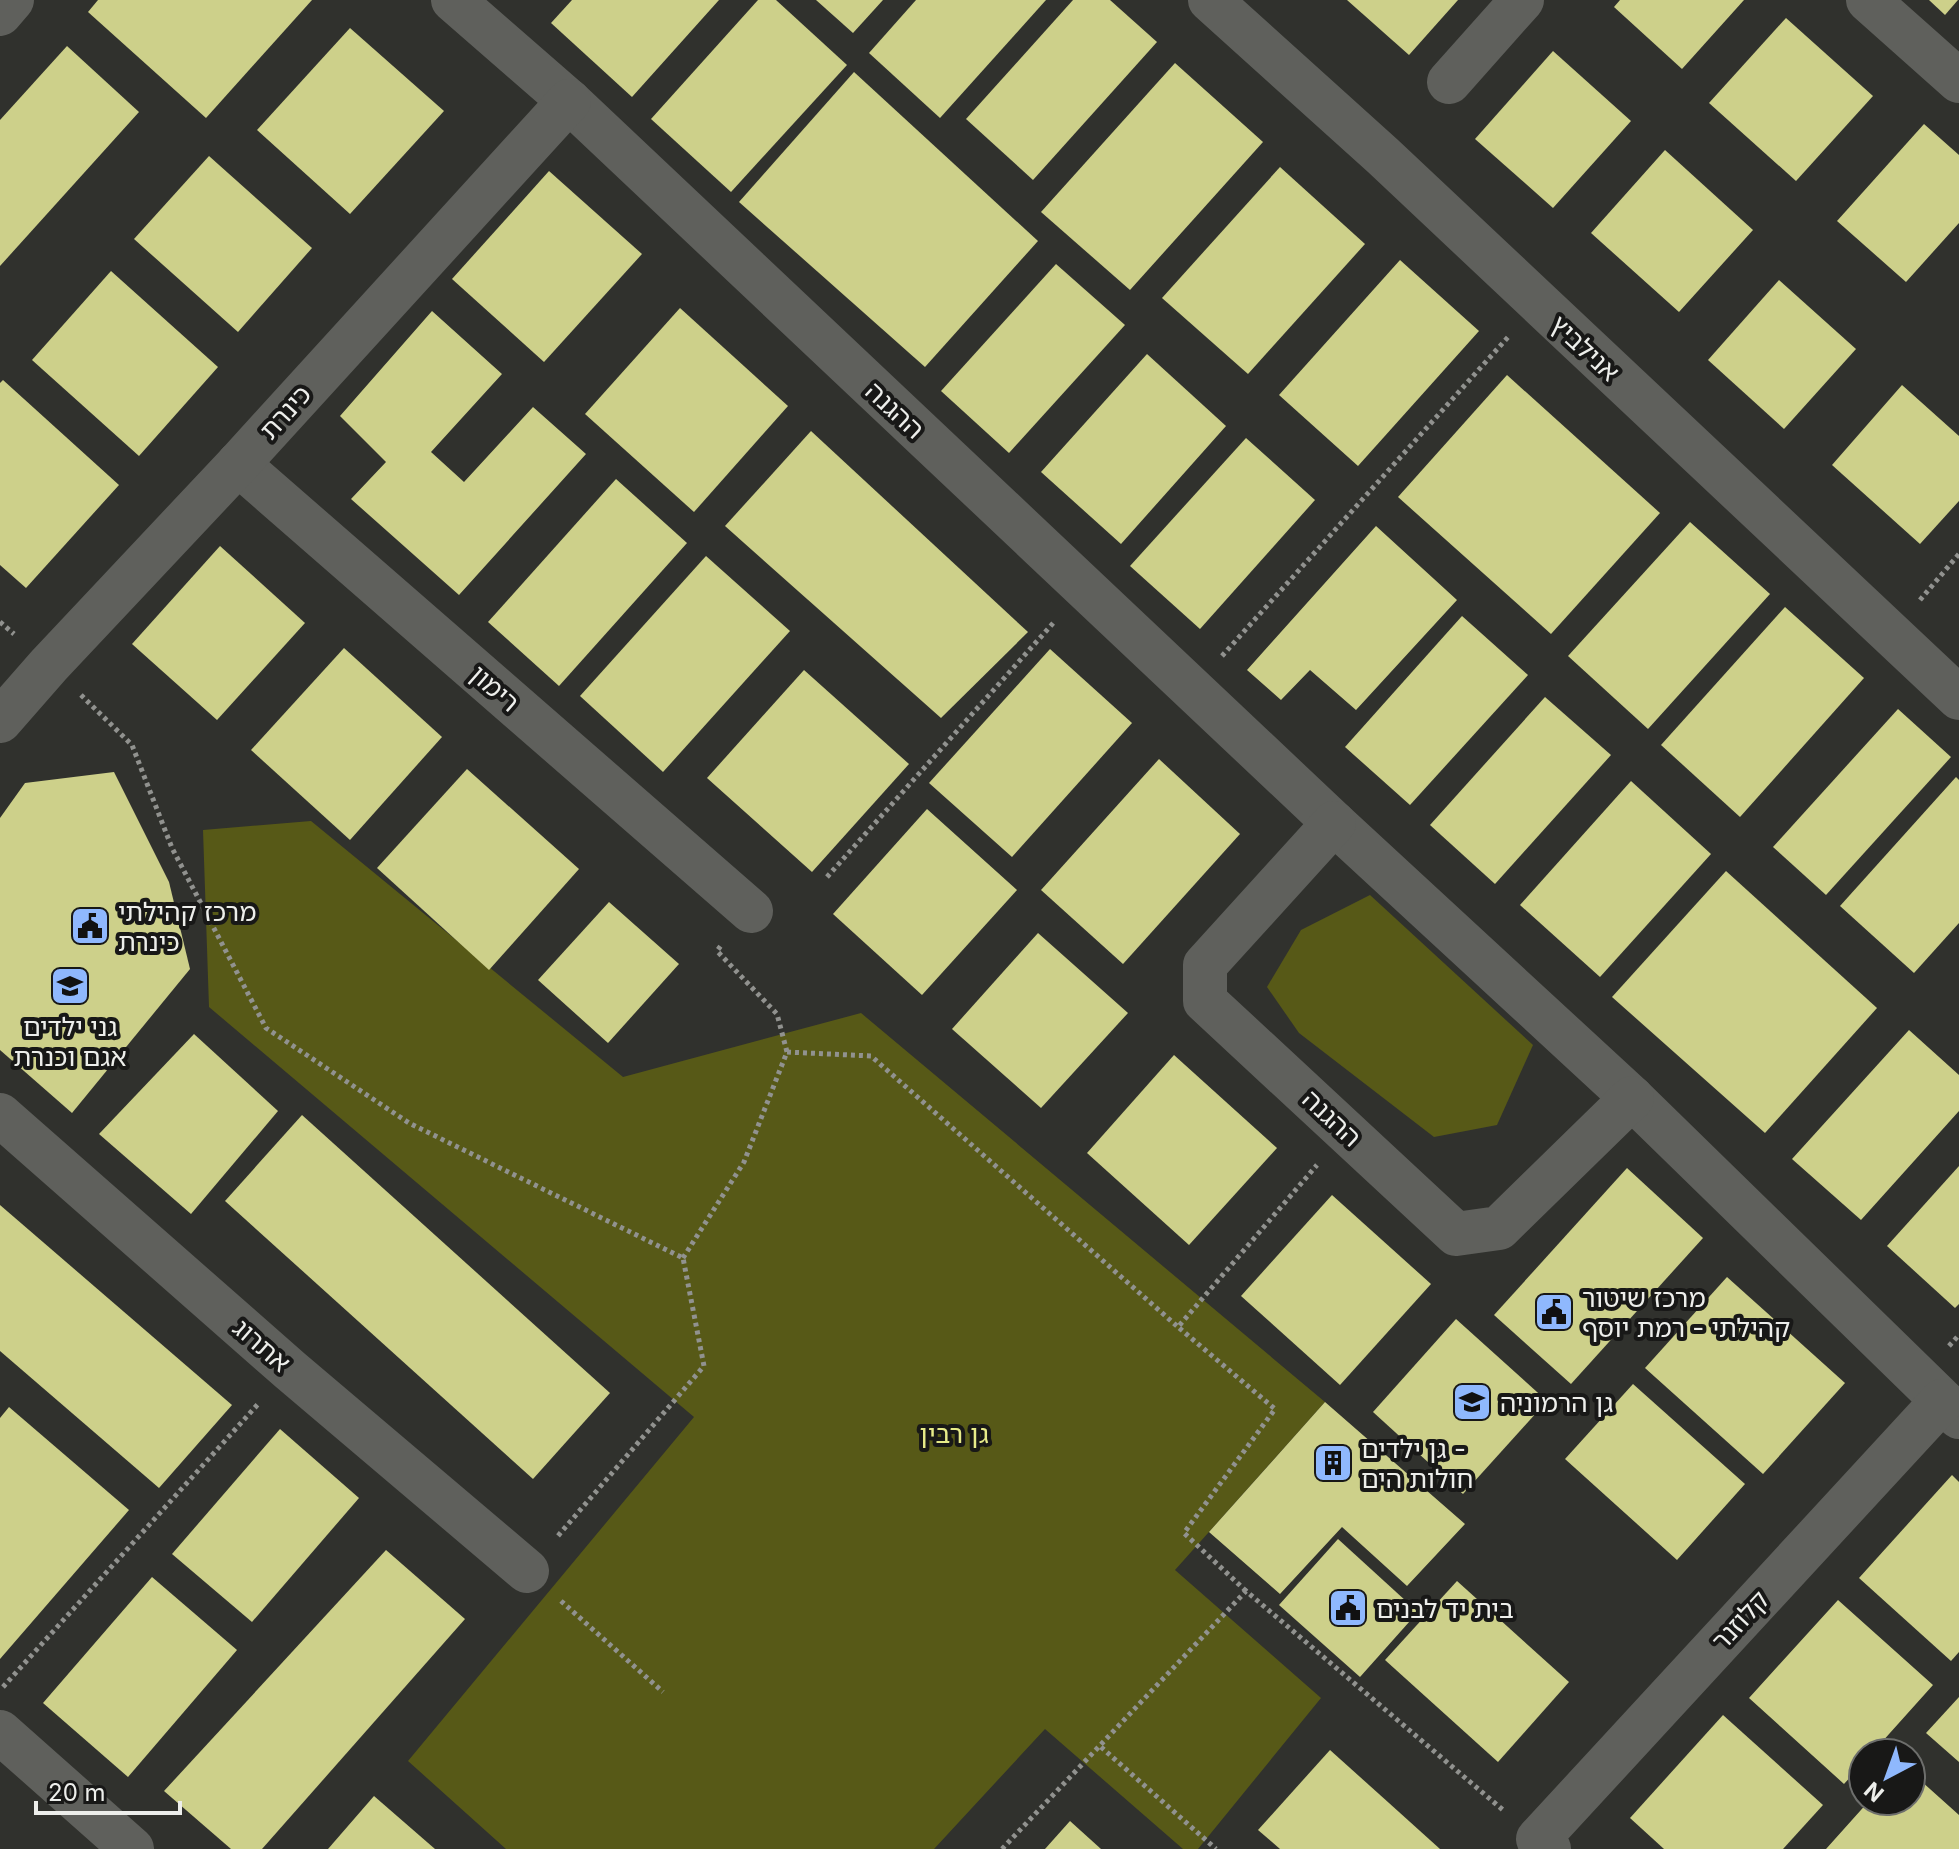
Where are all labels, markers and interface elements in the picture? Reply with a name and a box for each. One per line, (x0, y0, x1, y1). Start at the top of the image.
street label: אנילביץ (1544, 309, 1626, 387)
street label: ההגנה (859, 375, 931, 445)
street label: כינרת (253, 379, 317, 445)
street label: רימון (464, 658, 526, 718)
place label: מרכז קהילתי כינרת (118, 896, 256, 957)
public building icon: מרכז קהילתי כינרת (69, 905, 111, 947)
school or university icon: גני ילדים אגם וכנרת (49, 965, 91, 1007)
place label: גני ילדים אגם וכנרת (13, 1011, 127, 1072)
street label: ההגנה (1296, 1083, 1368, 1153)
place label: מרכז שיטור קהילתי - רמת יוסף (1582, 1282, 1790, 1343)
public building icon: מרכז שיטור קהילתי - רמת יוסף (1533, 1291, 1575, 1333)
street label: אתרוג (227, 1312, 297, 1378)
school or university icon: גן הרמוניה (1451, 1381, 1493, 1423)
place label: גן הרמוניה (1500, 1387, 1614, 1418)
park label: גן רבין (919, 1418, 989, 1449)
place label: גן ילדים - חולות הים (1361, 1433, 1474, 1494)
building icon: גן ילדים - חולות הים (1312, 1442, 1354, 1484)
street label: קלוזנר (1705, 1584, 1775, 1656)
public building icon: בית יד לבנים (1327, 1587, 1369, 1629)
place label: בית יד לבנים (1376, 1593, 1514, 1624)
north arrow (1847, 1737, 1927, 1817)
scale bar (36, 1765, 180, 1815)
text: N (1859, 1777, 1889, 1807)
text: 20 m (48, 1778, 106, 1807)

